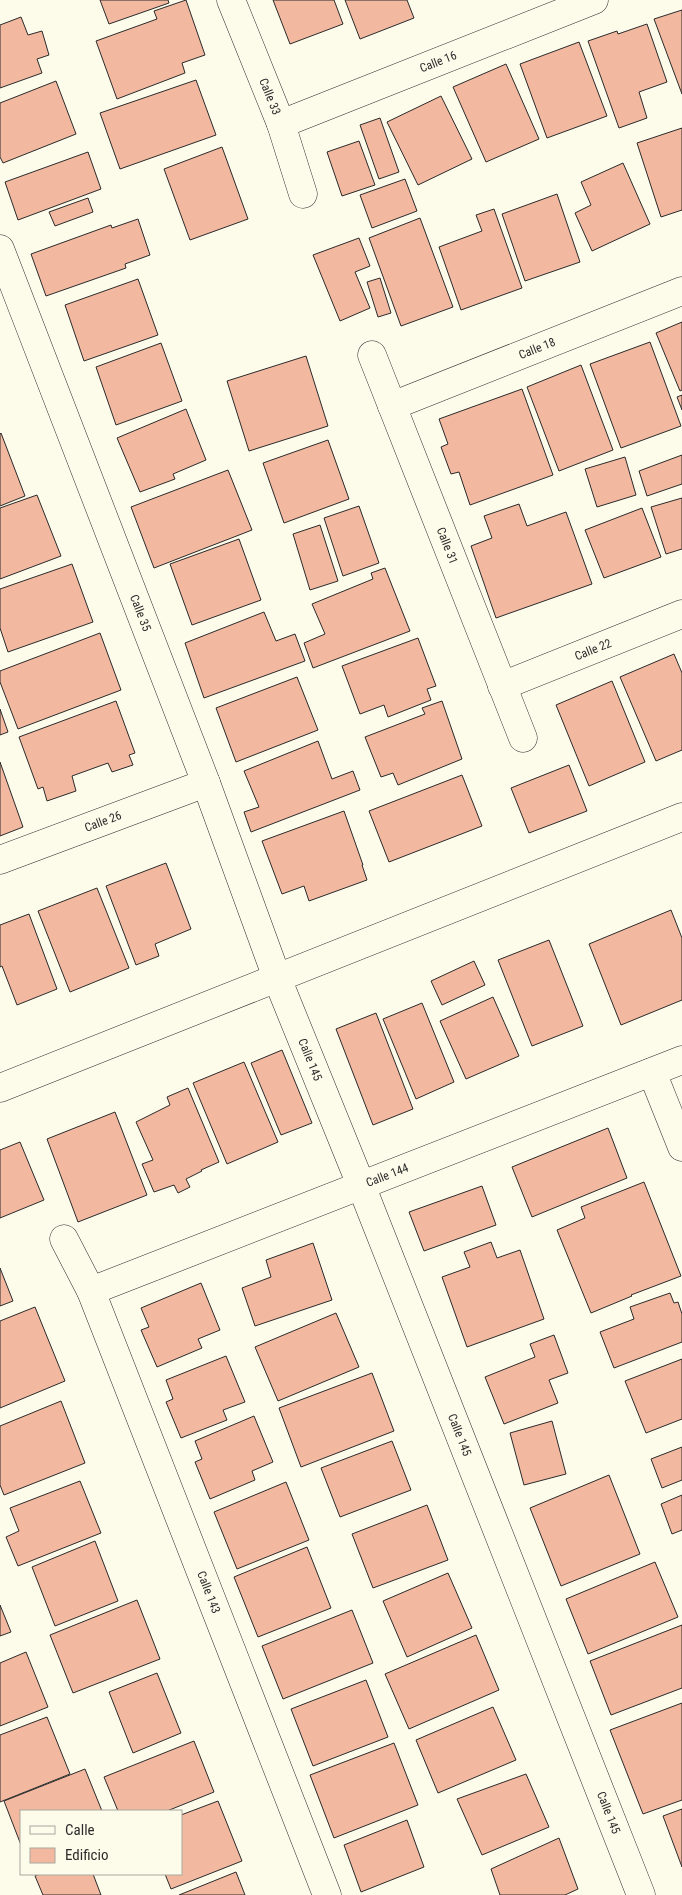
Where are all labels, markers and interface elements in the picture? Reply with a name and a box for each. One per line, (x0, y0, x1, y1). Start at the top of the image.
street label: Calle 16 (418, 48, 459, 75)
street label: Calle 33 (256, 76, 284, 117)
street label: Calle 18 (517, 335, 557, 362)
street label: Calle 31 (434, 525, 461, 566)
street label: Calle 35 (127, 592, 154, 633)
street label: Calle 22 (573, 636, 613, 663)
street label: Calle 26 (83, 808, 124, 835)
street label: Calle 145 (295, 1036, 325, 1083)
street label: Calle 144 (364, 1161, 410, 1190)
street label: Calle 145 (445, 1412, 474, 1458)
street label: Calle 143 (194, 1569, 223, 1615)
street label: Calle 145 (594, 1790, 623, 1836)
legend (20, 1810, 182, 1875)
text: Calle (65, 1821, 95, 1839)
text: Edificio (65, 1846, 108, 1864)

